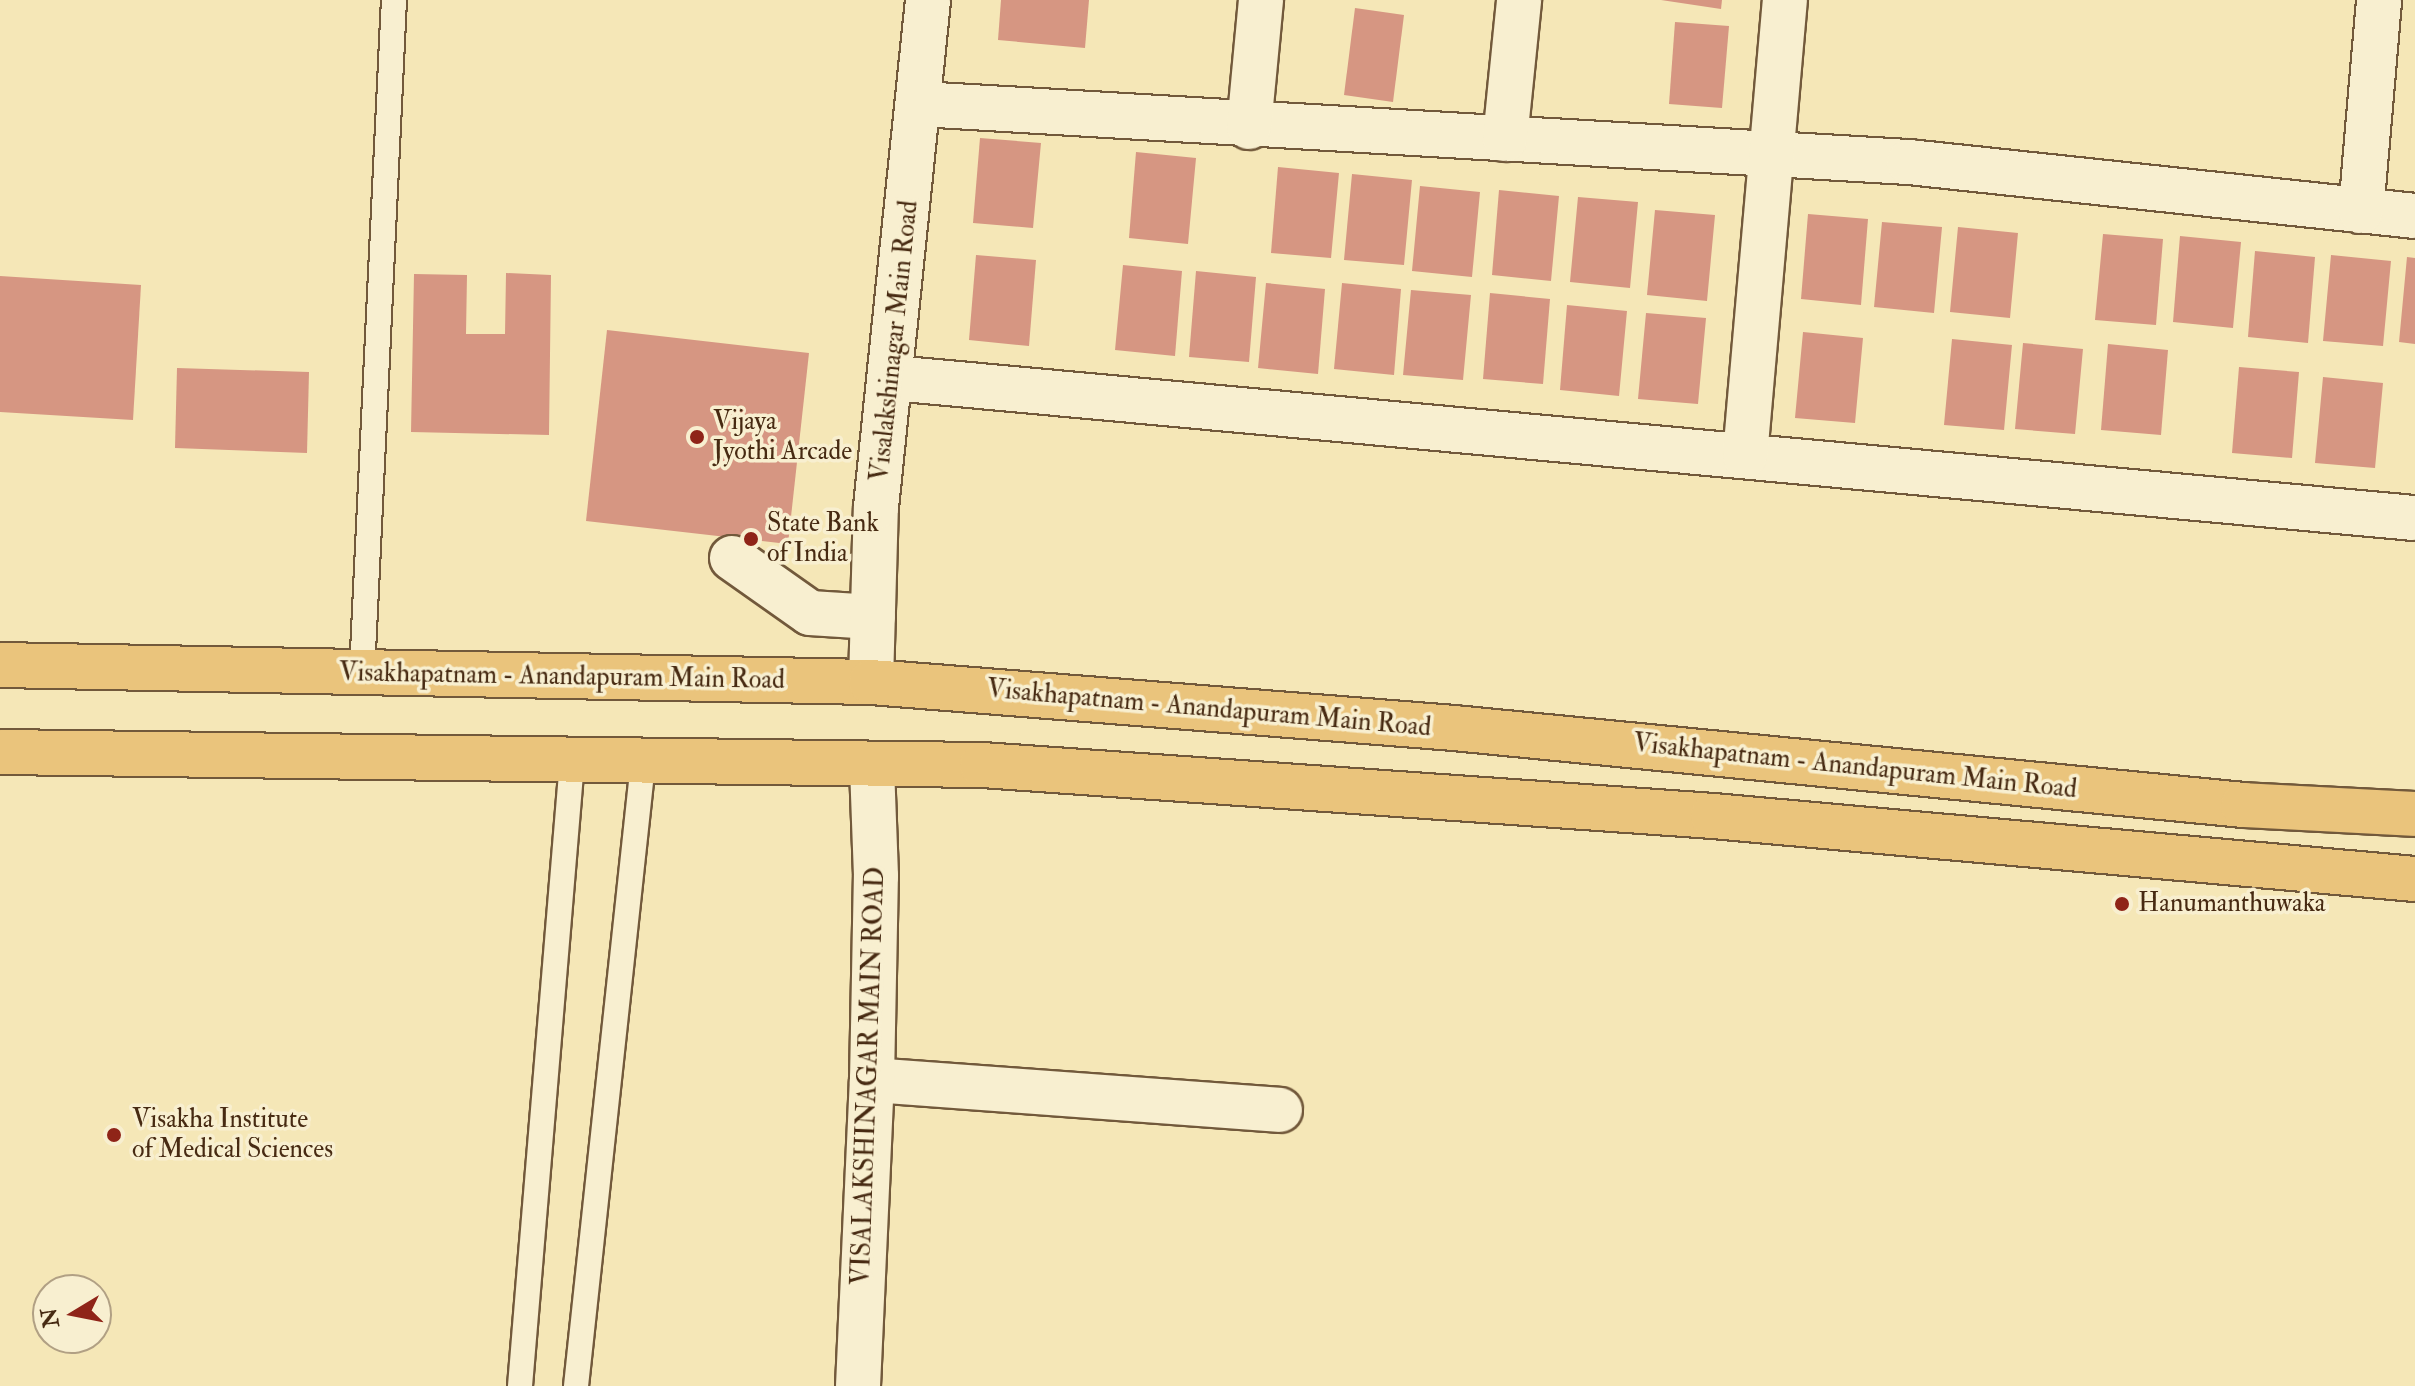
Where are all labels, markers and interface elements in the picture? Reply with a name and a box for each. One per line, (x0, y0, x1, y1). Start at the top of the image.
street label: Visalakshinagar Main Road (865, 199, 925, 483)
place label: Vijaya Jyothi Arcade (713, 406, 852, 468)
marker: Vijaya Jyothi Arcade (688, 428, 706, 446)
place label: State Bank of India (767, 508, 879, 570)
marker: State Bank of India (742, 530, 760, 548)
street label: Visakhapatnam - Anandapuram Main Road (339, 658, 785, 696)
street label: Visakhapatnam - Anandapuram Main Road (986, 674, 1432, 744)
street label: Visakhapatnam - Anandapuram Main Road (1632, 728, 2078, 806)
street label: VISALAKSHINAGAR MAIN ROAD (846, 866, 892, 1286)
place label: Hanumanthuwaka (2138, 888, 2326, 920)
marker: Hanumanthuwaka (2113, 895, 2131, 913)
place label: Visakha Institute of Medical Sciences (132, 1104, 333, 1166)
marker: Visakha Institute of Medical Sciences (103, 1124, 125, 1146)
north arrow (32, 1274, 112, 1354)
text: N (35, 1306, 66, 1330)

